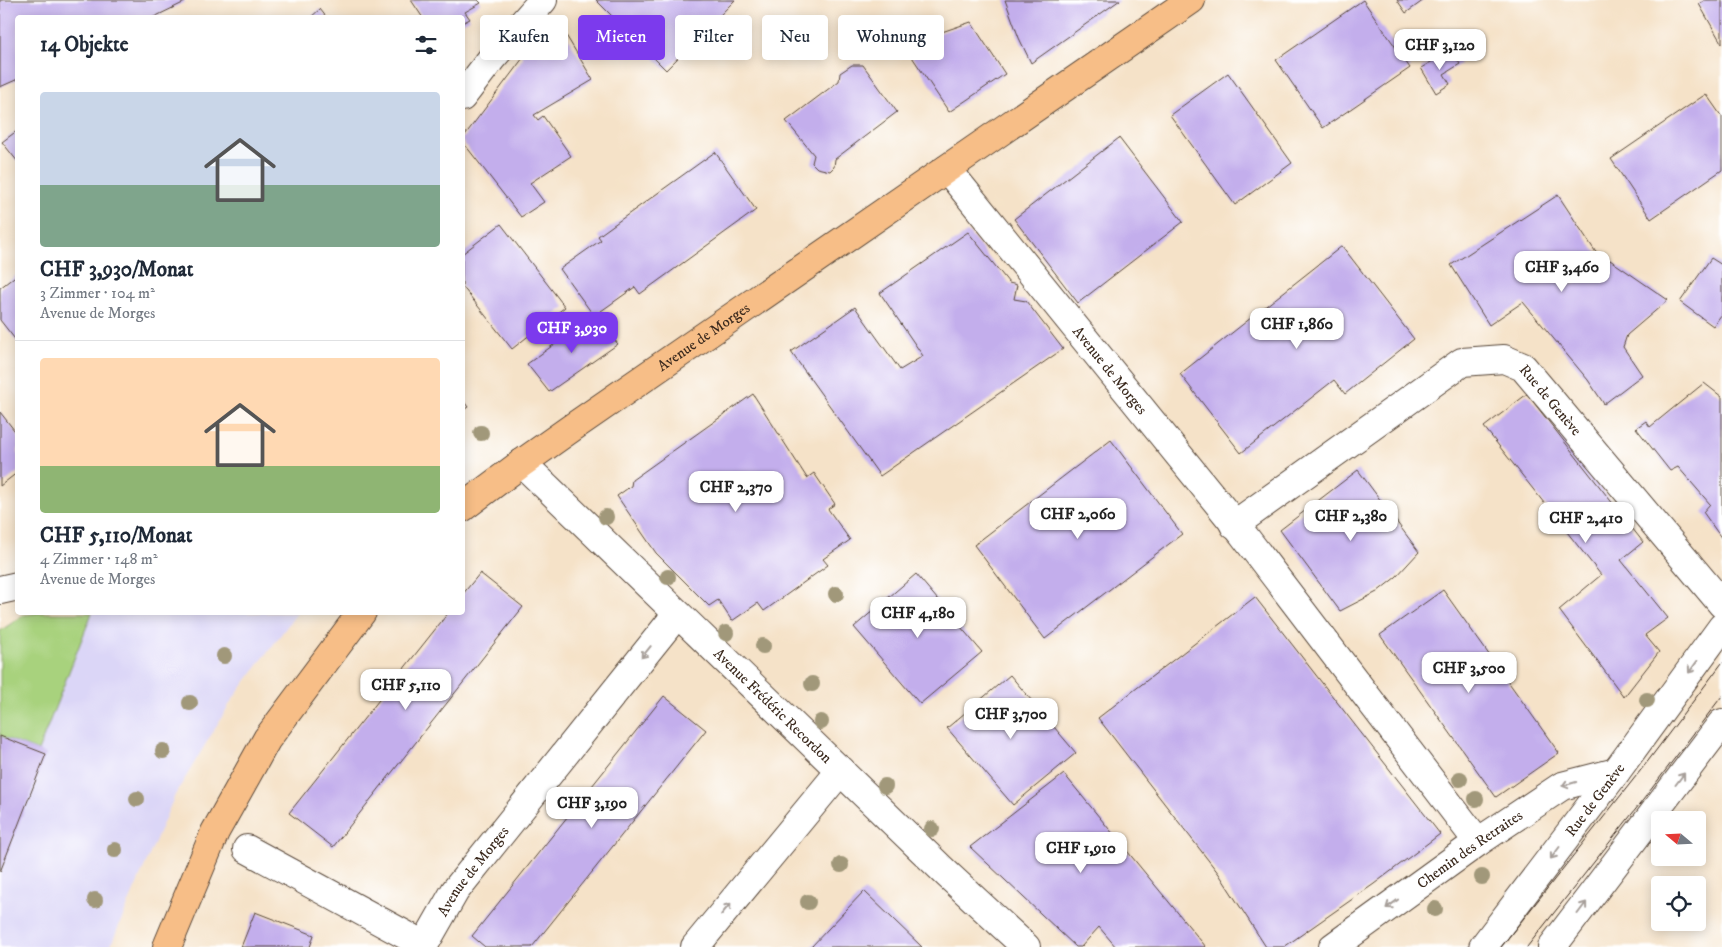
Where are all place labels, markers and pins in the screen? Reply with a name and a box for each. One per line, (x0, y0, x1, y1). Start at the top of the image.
pin: CHF 3,120 (1383, 28, 1497, 71)
pin: CHF 3,460 (1505, 250, 1619, 293)
pin: CHF 1,860 (1240, 308, 1354, 350)
pin: CHF 3,930 (515, 312, 629, 354)
pin: CHF 2,370 (679, 470, 793, 513)
pin: CHF 2,060 (1021, 498, 1135, 540)
pin: CHF 2,380 (1294, 500, 1408, 542)
pin: CHF 2,410 (1529, 502, 1643, 544)
pin: CHF 4,180 (861, 596, 975, 639)
pin: CHF 3,500 (1412, 652, 1526, 694)
pin: CHF 5,110 (349, 668, 463, 711)
pin: CHF 3,700 (954, 698, 1068, 740)
pin: CHF 3,190 (535, 786, 649, 829)
pin: CHF 1,910 (1024, 832, 1138, 874)

